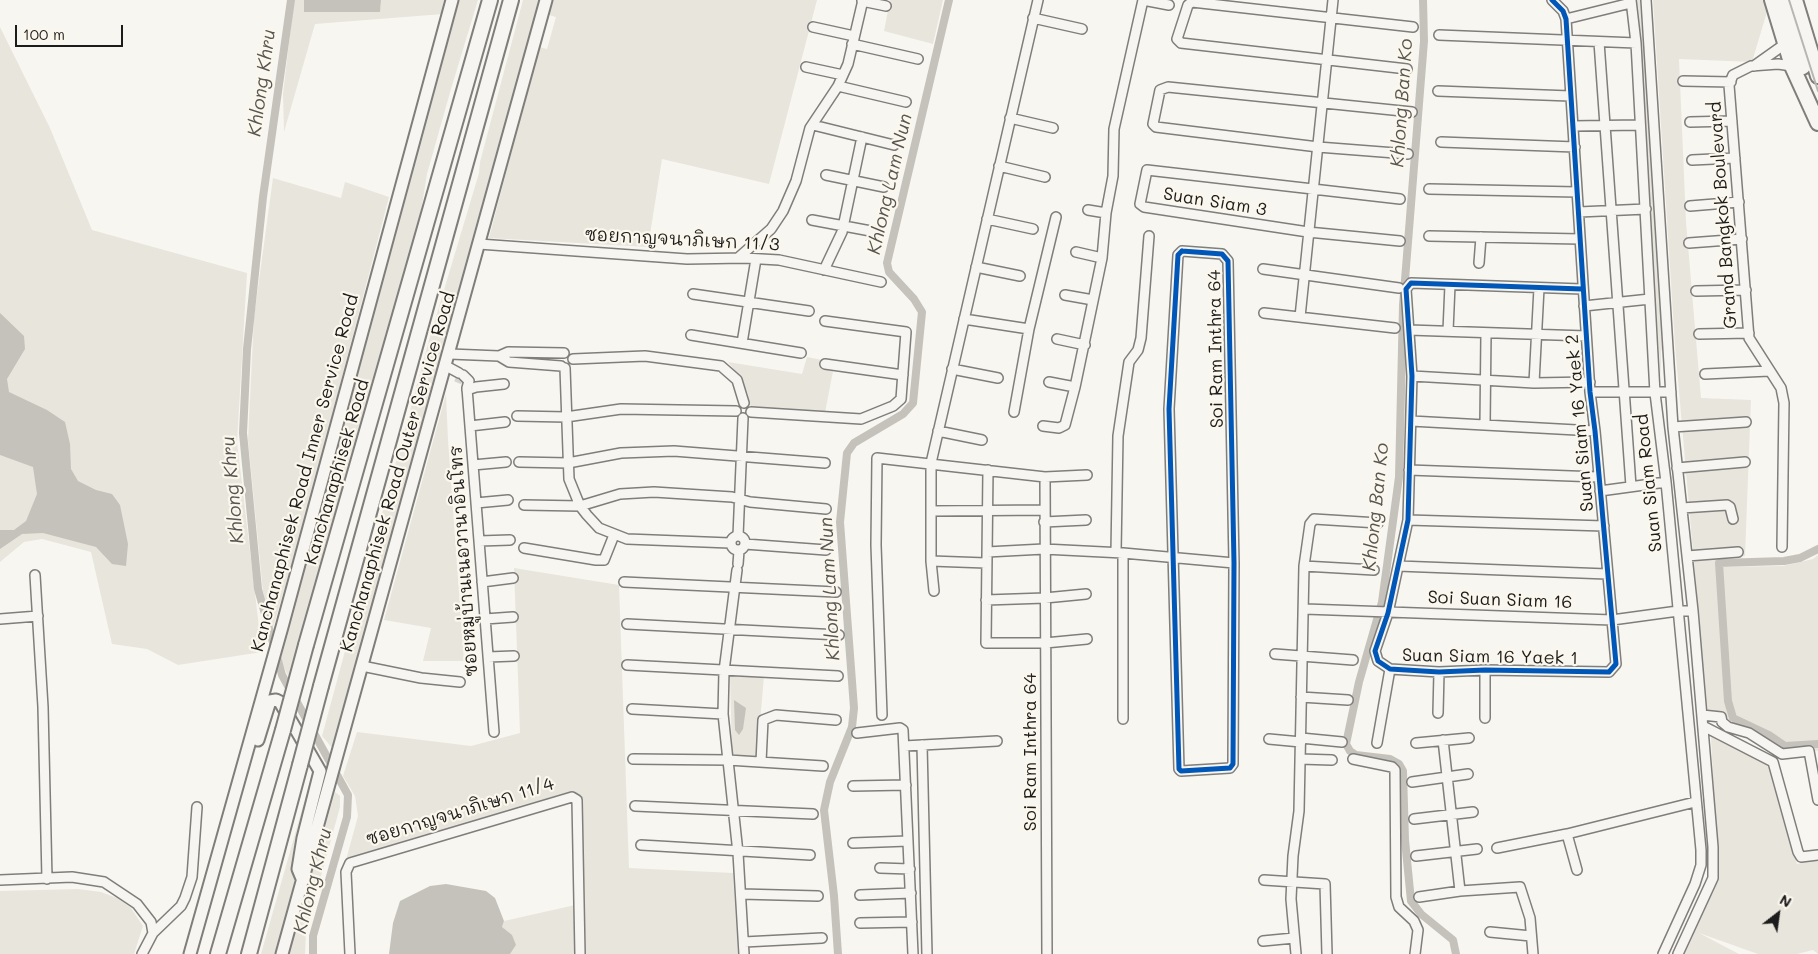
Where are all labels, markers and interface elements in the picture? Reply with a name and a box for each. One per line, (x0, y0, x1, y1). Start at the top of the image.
scale bar (18, 15, 125, 47)
text: 100 m (23, 24, 65, 44)
water label: Khlong Khru (243, 28, 281, 138)
water label: Khlong Ban Ko (1386, 38, 1418, 168)
street label: Grand Bangkok Boulevard (1704, 101, 1742, 329)
water label: Khlong Lam Nun (863, 111, 917, 257)
street label: Suan Siam 3 (1162, 183, 1268, 221)
street label: ซอยกาญจนาภิเษก 11/3 (584, 224, 780, 256)
street label: Soi Ram Inthra 64 (1204, 270, 1228, 428)
street label: Kanchanaphisek Road Outer Service Road (336, 290, 460, 654)
street label: Kanchanaphisek Road Inner Service Road (247, 292, 363, 654)
street label: Suan Siam 16 Yaek 2 (1561, 333, 1599, 513)
street label: Kanchanaphisek Road (300, 377, 374, 567)
street label: Suan Siam Road (1631, 413, 1667, 553)
water label: Khlong Khru (217, 435, 249, 545)
water label: Khlong Ban Ko (1358, 442, 1394, 572)
street label: ซอยหมู่บ้านเนอวานาอินโทร (445, 445, 483, 677)
water label: Khlong Lam Nun (815, 517, 845, 661)
street label: Soi Suan Siam 16 (1427, 587, 1573, 613)
street label: Suan Siam 16 Yaek 1 (1402, 645, 1578, 669)
street label: Soi Ram Inthra 64 (1019, 673, 1041, 831)
street label: ซอยกาญจนาภิเษก 11/4 (363, 773, 557, 851)
water label: Khlong Khru (289, 826, 337, 936)
north arrow (1753, 889, 1803, 939)
text: N (1776, 890, 1795, 911)

